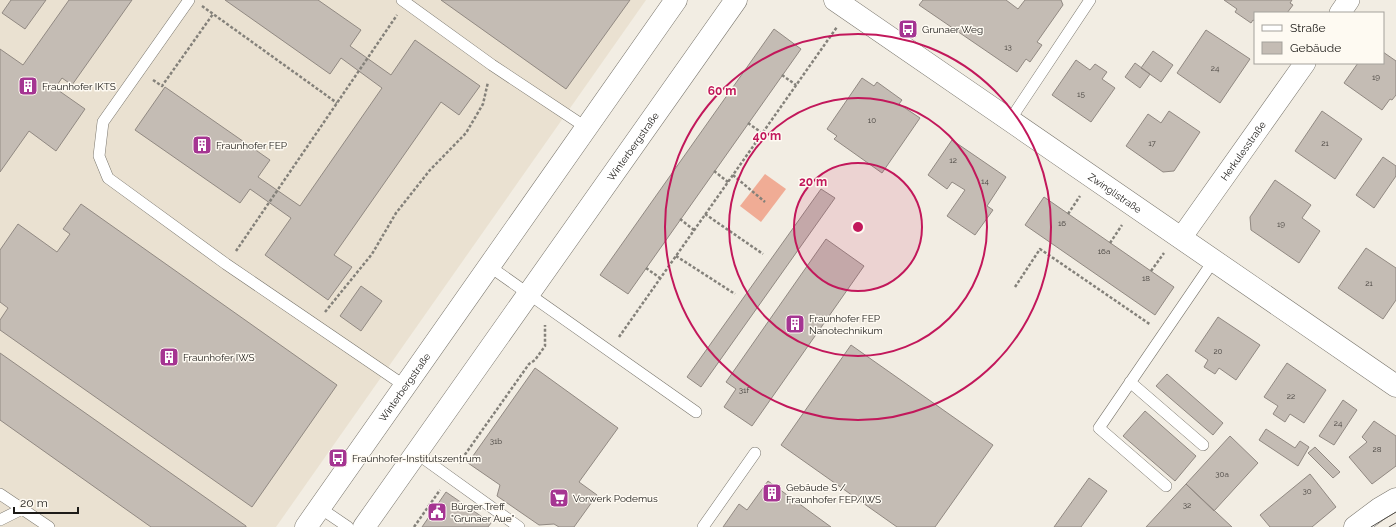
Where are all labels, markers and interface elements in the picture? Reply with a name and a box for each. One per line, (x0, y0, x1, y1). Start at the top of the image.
legend (1254, 12, 1384, 64)
bus stop icon: Grunaer Weg (897, 18, 919, 40)
text: Straße (1290, 21, 1326, 35)
place label: Grunaer Weg (922, 24, 983, 35)
text: Gebäude (1290, 41, 1341, 55)
house number: 13 (1004, 42, 1012, 52)
house number: 24 (1211, 63, 1220, 73)
house number: 19 (1372, 72, 1380, 82)
building icon: Fraunhofer IKTS (17, 75, 39, 97)
place label: Fraunhofer IKTS (42, 81, 116, 92)
text: 60 m (708, 84, 736, 98)
house number: 15 (1077, 89, 1086, 99)
street label: Winterbergstraße (605, 110, 661, 183)
house number: 10 (868, 115, 876, 125)
street label: Herkulesstraße (1219, 119, 1268, 183)
text: 40 m (753, 129, 781, 143)
building icon: Fraunhofer FEP (191, 134, 213, 156)
house number: 17 (1148, 138, 1157, 148)
house number: 21 (1321, 138, 1329, 148)
place label: Fraunhofer FEP (216, 140, 287, 151)
house number: 12 (949, 155, 957, 165)
street label: Zwinglistraße (1086, 171, 1144, 215)
text: 20 m (799, 175, 827, 189)
house number: 14 (981, 176, 990, 186)
house number: 16 (1058, 218, 1066, 228)
house number: 19 (1277, 219, 1285, 229)
centre of rings (851, 220, 865, 234)
house number: 16a (1098, 246, 1110, 256)
house number: 18 (1142, 273, 1150, 283)
house number: 21 (1365, 278, 1373, 288)
building icon: Fraunhofer FEP Nanotechnikum (784, 313, 806, 335)
place label: Fraunhofer FEP Nanotechnikum (809, 313, 883, 336)
building icon: Fraunhofer IWS (158, 346, 180, 368)
house number: 20 (1213, 346, 1223, 356)
street label: Winterbergstraße (377, 351, 433, 424)
place label: Fraunhofer IWS (183, 352, 255, 363)
house number: 31f (739, 385, 750, 395)
house number: 22 (1287, 391, 1295, 401)
house number: 24 (1334, 418, 1343, 428)
house number: 31b (490, 436, 502, 446)
house number: 28 (1373, 444, 1382, 454)
bus stop icon: Fraunhofer-Institutszentrum (327, 447, 349, 469)
place label: Fraunhofer-Institutszentrum (352, 453, 481, 464)
house number: 30a (1215, 469, 1229, 479)
building icon: Gebäude S / Fraunhofer FEP/IWS (761, 482, 783, 504)
place label: Gebäude S / Fraunhofer FEP/IWS (786, 482, 881, 505)
house number: 30 (1302, 486, 1312, 496)
supermarket icon: Vorwerk Podemus (548, 487, 570, 509)
scale bar (14, 489, 78, 515)
place label: Vorwerk Podemus (573, 493, 658, 504)
text: 20 m (20, 496, 48, 510)
house number: 32 (1183, 500, 1191, 510)
public building icon: Bürger Treff "Grunaer Aue" (426, 501, 448, 523)
place label: Bürger Treff "Grunaer Aue" (451, 501, 515, 524)

